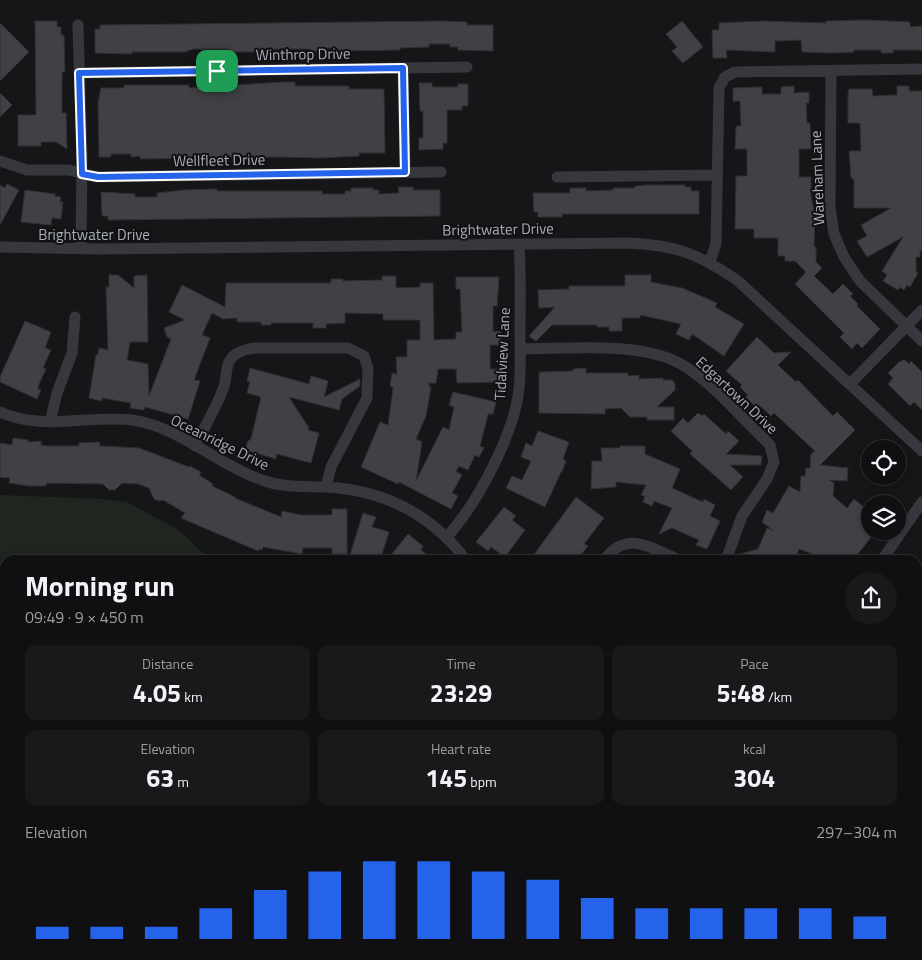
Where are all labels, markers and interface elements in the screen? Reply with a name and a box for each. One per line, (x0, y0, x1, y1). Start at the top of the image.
street label: Winthrop Drive (255, 42, 351, 66)
pin (196, 50, 238, 92)
icon: arrive (203, 57, 231, 85)
street label: Wareham Lane (804, 130, 830, 226)
street label: Wellfleet Drive (173, 148, 265, 172)
street label: Brightwater Drive (442, 217, 554, 241)
street label: Brightwater Drive (38, 223, 150, 246)
street label: Tidalview Lane (488, 307, 516, 401)
street label: Edgartown Drive (691, 351, 783, 439)
street label: Oceanridge Drive (167, 408, 273, 476)
map controls (861, 440, 906, 540)
button: locate (861, 440, 906, 485)
button: layers (861, 495, 906, 540)
text: Morning run (25, 564, 175, 607)
button: share (845, 572, 897, 624)
text: 09:49 · 9 × 450 m (25, 605, 144, 629)
text: Distance (142, 653, 193, 674)
text: Time (446, 653, 476, 674)
text: Pace (740, 653, 769, 674)
text: 4.05 (133, 674, 181, 712)
text: 23:29 (430, 674, 492, 712)
text: 5:48 (716, 674, 765, 712)
text: km (181, 686, 203, 707)
text: /km (765, 686, 792, 707)
text: Elevation (140, 738, 195, 759)
text: Heart rate (431, 738, 491, 759)
text: kcal (743, 738, 766, 759)
text: 63 (146, 759, 174, 797)
text: 145 (425, 759, 467, 797)
text: 304 (733, 759, 775, 797)
text: m (174, 771, 189, 792)
text: bpm (467, 771, 497, 792)
text: Elevation (25, 820, 87, 844)
text: 297–304 m (816, 820, 897, 844)

